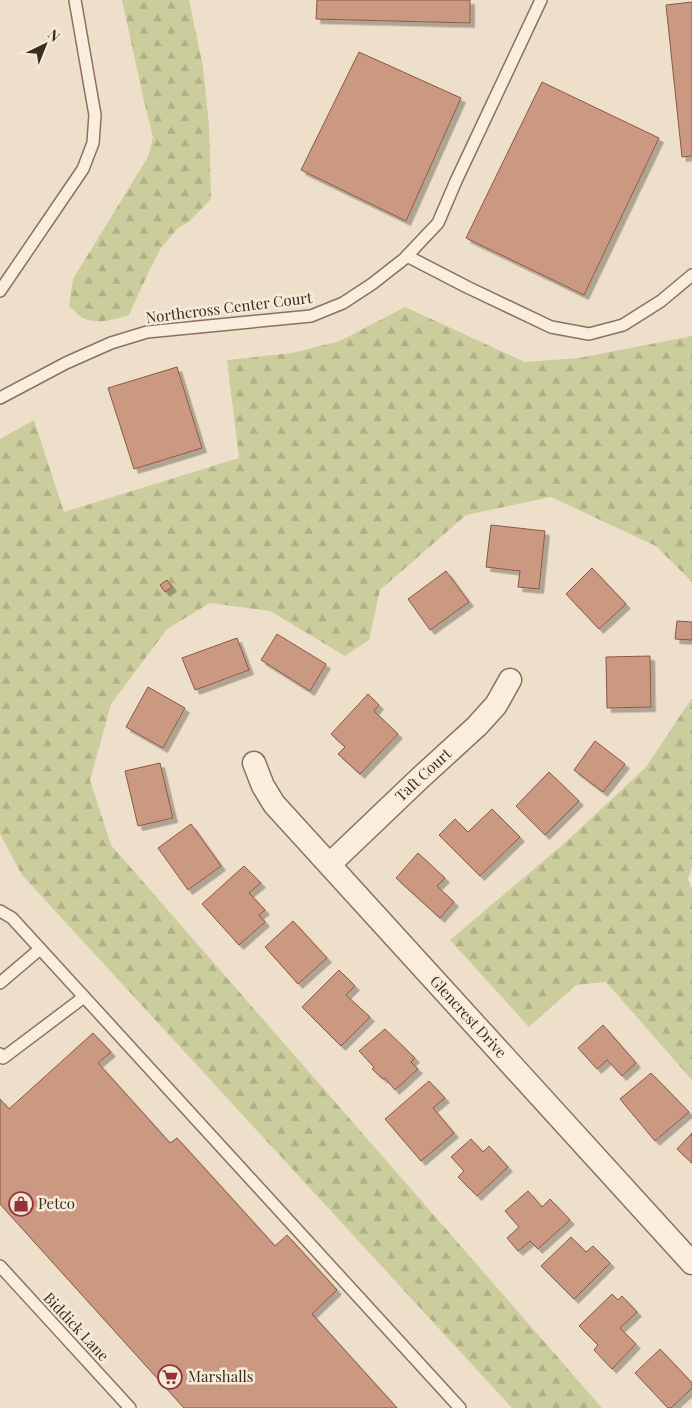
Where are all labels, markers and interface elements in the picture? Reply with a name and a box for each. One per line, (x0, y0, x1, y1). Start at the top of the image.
north arrow (20, 20, 70, 70)
text: N (44, 25, 64, 46)
street label: Northcross Center Court (145, 287, 314, 327)
street label: Taft Court (390, 743, 456, 805)
street label: Glencrest Drive (426, 971, 511, 1062)
shop icon: Petco (8, 1191, 34, 1217)
place label: Petco (38, 1193, 75, 1213)
street label: Biddick Lane (40, 1288, 114, 1365)
supermarket icon: Marshalls (157, 1364, 183, 1390)
place label: Marshalls (188, 1366, 253, 1386)

